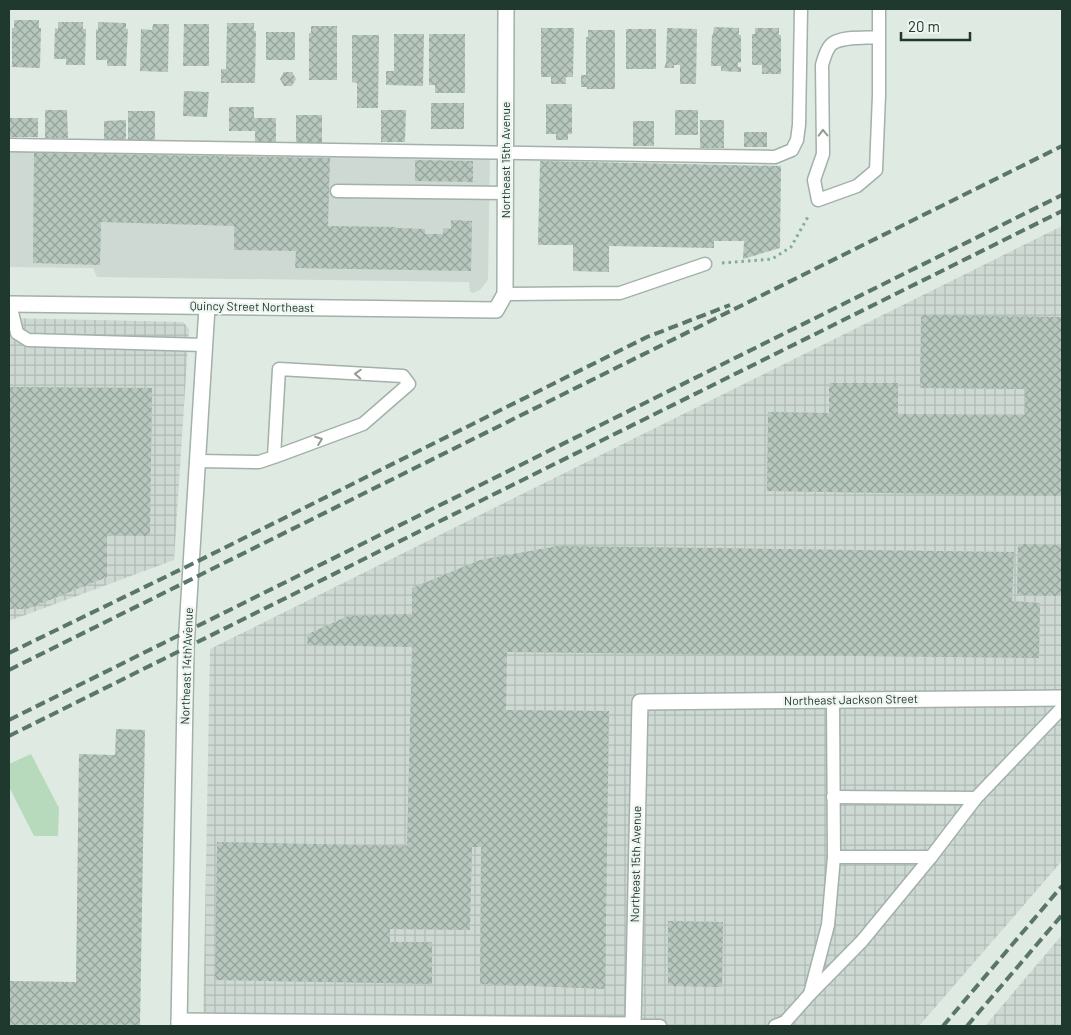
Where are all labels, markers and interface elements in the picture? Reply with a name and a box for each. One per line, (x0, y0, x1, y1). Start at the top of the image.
scale bar (901, 10, 970, 42)
text: 20 m (908, 17, 940, 35)
street label: Northeast 15th Avenue (498, 102, 512, 218)
one-way arrow (818, 128, 828, 136)
street label: Quincy Street Northeast (190, 298, 314, 314)
one-way arrow (354, 368, 362, 379)
one-way arrow (315, 436, 323, 446)
street label: Northeast 14th Avenue (177, 607, 195, 725)
street label: Northeast Jackson Street (784, 691, 918, 707)
street label: Northeast 15th Avenue (627, 806, 643, 922)

